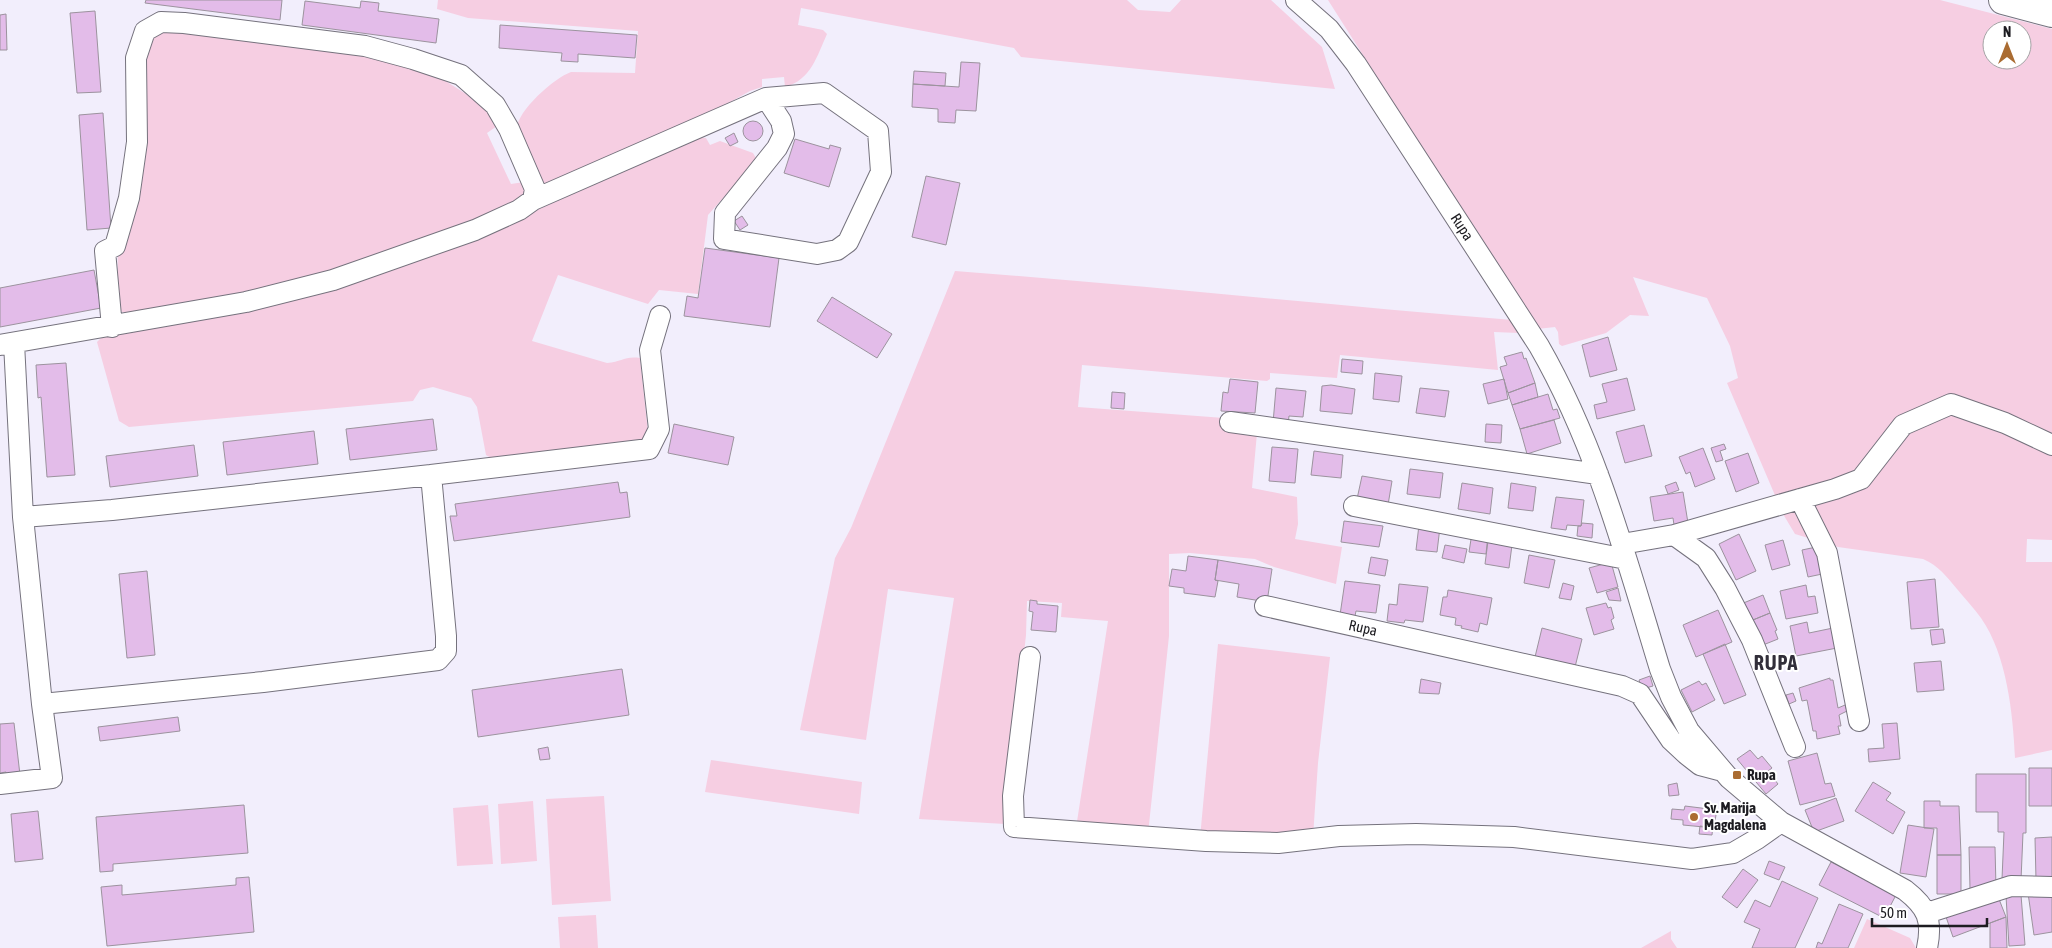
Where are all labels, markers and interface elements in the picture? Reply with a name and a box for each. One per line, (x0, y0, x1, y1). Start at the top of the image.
north arrow (1982, 20, 2032, 70)
text: N (2003, 24, 2011, 40)
street label: Rupa (1447, 210, 1477, 243)
street label: Rupa (1347, 616, 1379, 639)
district label: RUPA (1754, 651, 1798, 674)
place label: Rupa (1747, 766, 1776, 783)
marker: Rupa (1731, 769, 1743, 781)
place label: Sv. Marija Magdalena (1704, 799, 1766, 833)
marker: Sv. Marija Magdalena (1688, 811, 1700, 823)
scale bar (1872, 896, 1987, 928)
text: 50 m (1880, 904, 1907, 921)

